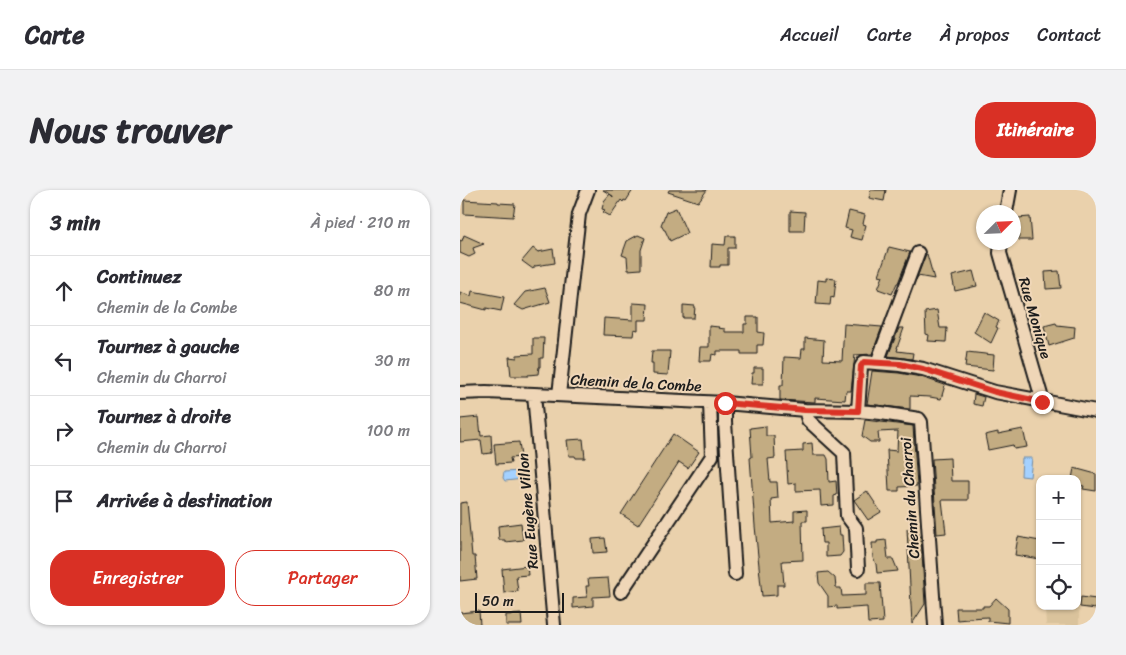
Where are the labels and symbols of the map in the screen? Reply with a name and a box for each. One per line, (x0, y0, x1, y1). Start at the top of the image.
north arrow (976, 205, 1021, 250)
street label: Rue Monique (1011, 274, 1059, 362)
street label: Chemin de la Combe (570, 367, 702, 399)
route end (1031, 391, 1054, 414)
route start (714, 392, 737, 415)
street label: Chemin du Charroi (893, 436, 927, 559)
street label: Rue Eugène Villon (510, 452, 546, 570)
scale bar (475, 590, 564, 613)

